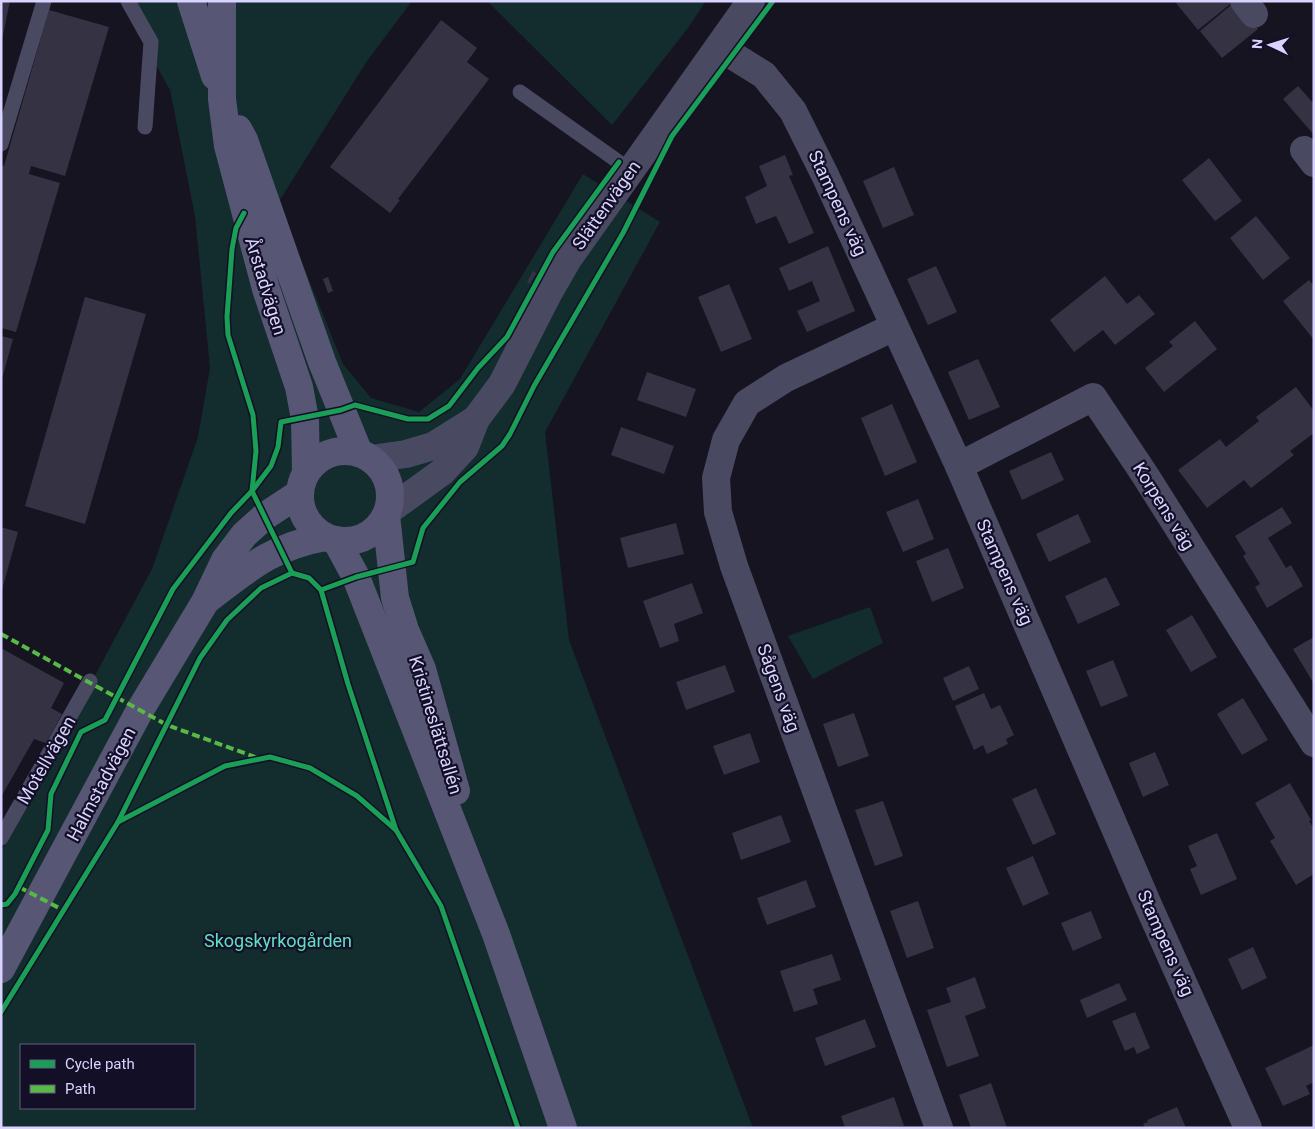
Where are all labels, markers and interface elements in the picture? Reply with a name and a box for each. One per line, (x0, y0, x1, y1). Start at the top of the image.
north arrow (1245, 20, 1295, 70)
text: N (1249, 39, 1265, 50)
street label: Stampens väg (804, 147, 872, 259)
street label: Slättenvägen (568, 156, 644, 254)
street label: Årstadvägen (241, 234, 292, 337)
street label: Korpens väg (1129, 458, 1199, 554)
street label: Stampens väg (972, 516, 1038, 628)
street label: Sågens väg (753, 641, 805, 735)
street label: Kristineslättsallén (405, 653, 467, 797)
street label: Motellvägen (12, 712, 80, 808)
street label: Halmstadvägen (62, 723, 140, 845)
street label: Stampens väg (1133, 887, 1199, 999)
park label: Skogskyrkogården (204, 930, 352, 951)
legend (20, 1044, 195, 1109)
text: Cycle path (65, 1055, 135, 1073)
text: Path (65, 1080, 96, 1098)

